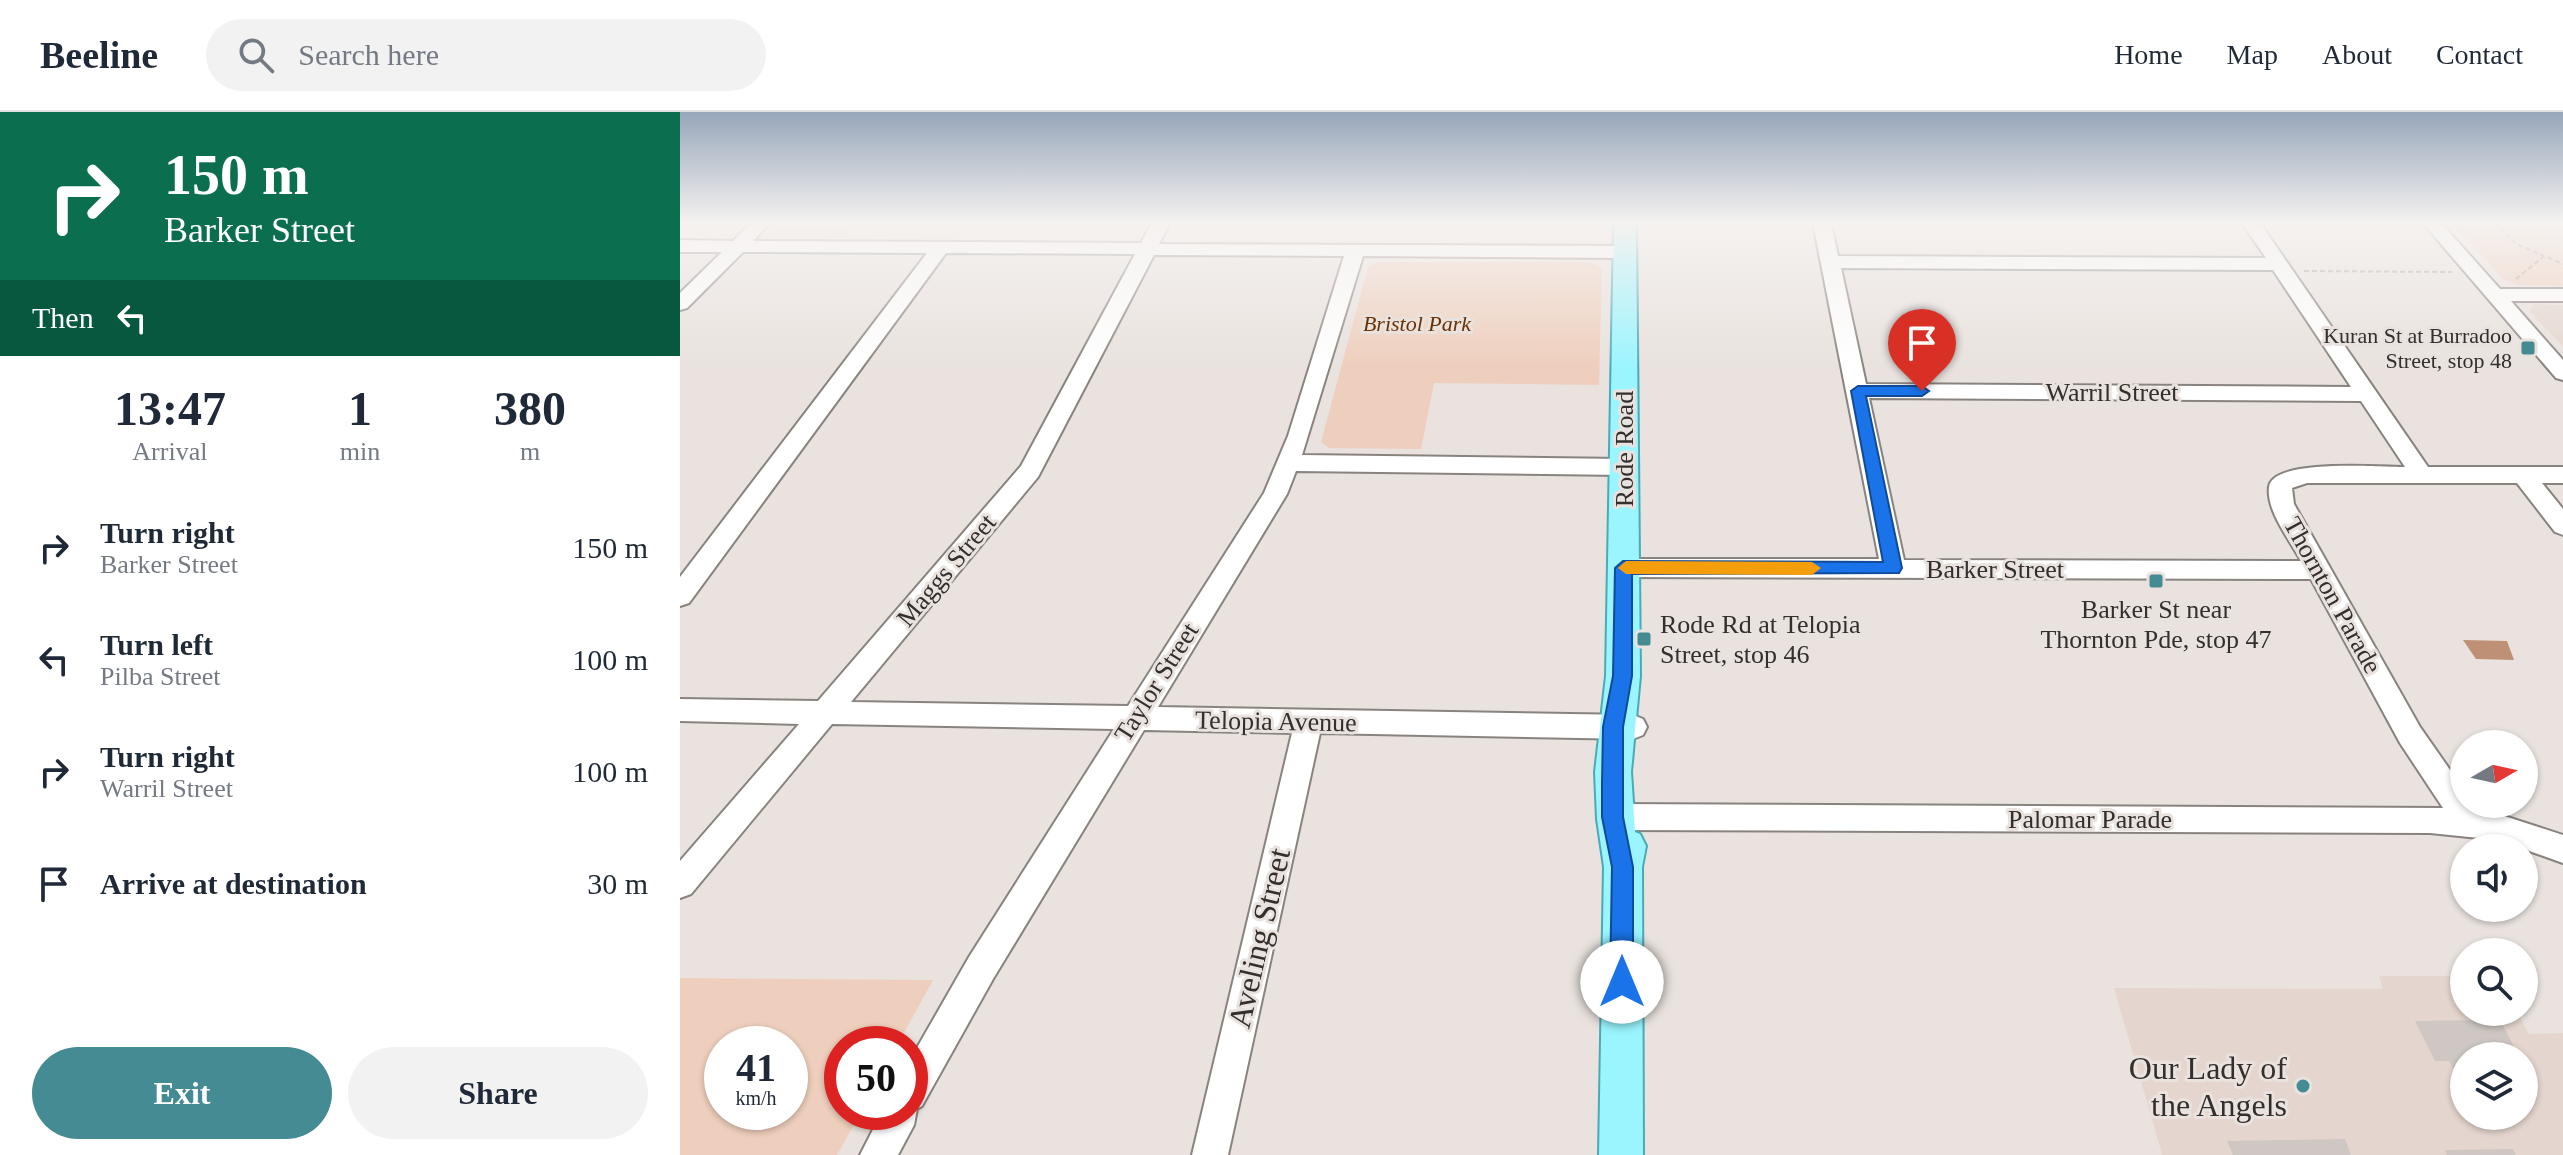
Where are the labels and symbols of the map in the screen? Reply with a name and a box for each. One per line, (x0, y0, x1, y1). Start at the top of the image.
pin (1888, 309, 1956, 391)
park label: Bristol Park (1363, 311, 1472, 336)
place label: Kuran St at Burradoo Street, stop 48 (2323, 323, 2512, 373)
marker: Kuran St at Burradoo Street, stop 48 (2519, 339, 2537, 357)
street label: Warril Street (2046, 378, 2179, 407)
street label: Rode Road (1610, 391, 1639, 507)
street label: Maggs Street (891, 508, 1002, 632)
street label: Thornton Parade (2278, 512, 2387, 678)
street label: Barker Street (1926, 555, 2065, 584)
marker: Barker St near Thornton Pde, stop 47 (2147, 572, 2165, 590)
place label: Barker St near Thornton Pde, stop 47 (2040, 595, 2272, 654)
place label: Rode Rd at Telopia Street, stop 46 (1660, 610, 1861, 669)
street label: Taylor Street (1108, 617, 1205, 747)
marker: Rode Rd at Telopia Street, stop 46 (1635, 630, 1653, 648)
street label: Telopia Avenue (1195, 706, 1357, 737)
north arrow (2450, 730, 2538, 818)
street label: Palomar Parade (2008, 805, 2172, 834)
street label: Aveling Street (1221, 845, 1297, 1031)
position arrow (1580, 940, 1664, 1024)
speed limit sign: 50 (824, 1026, 928, 1130)
place label: Our Lady of the Angels (2129, 1050, 2287, 1123)
marker: Our Lady of the Angels (2294, 1077, 2312, 1095)

